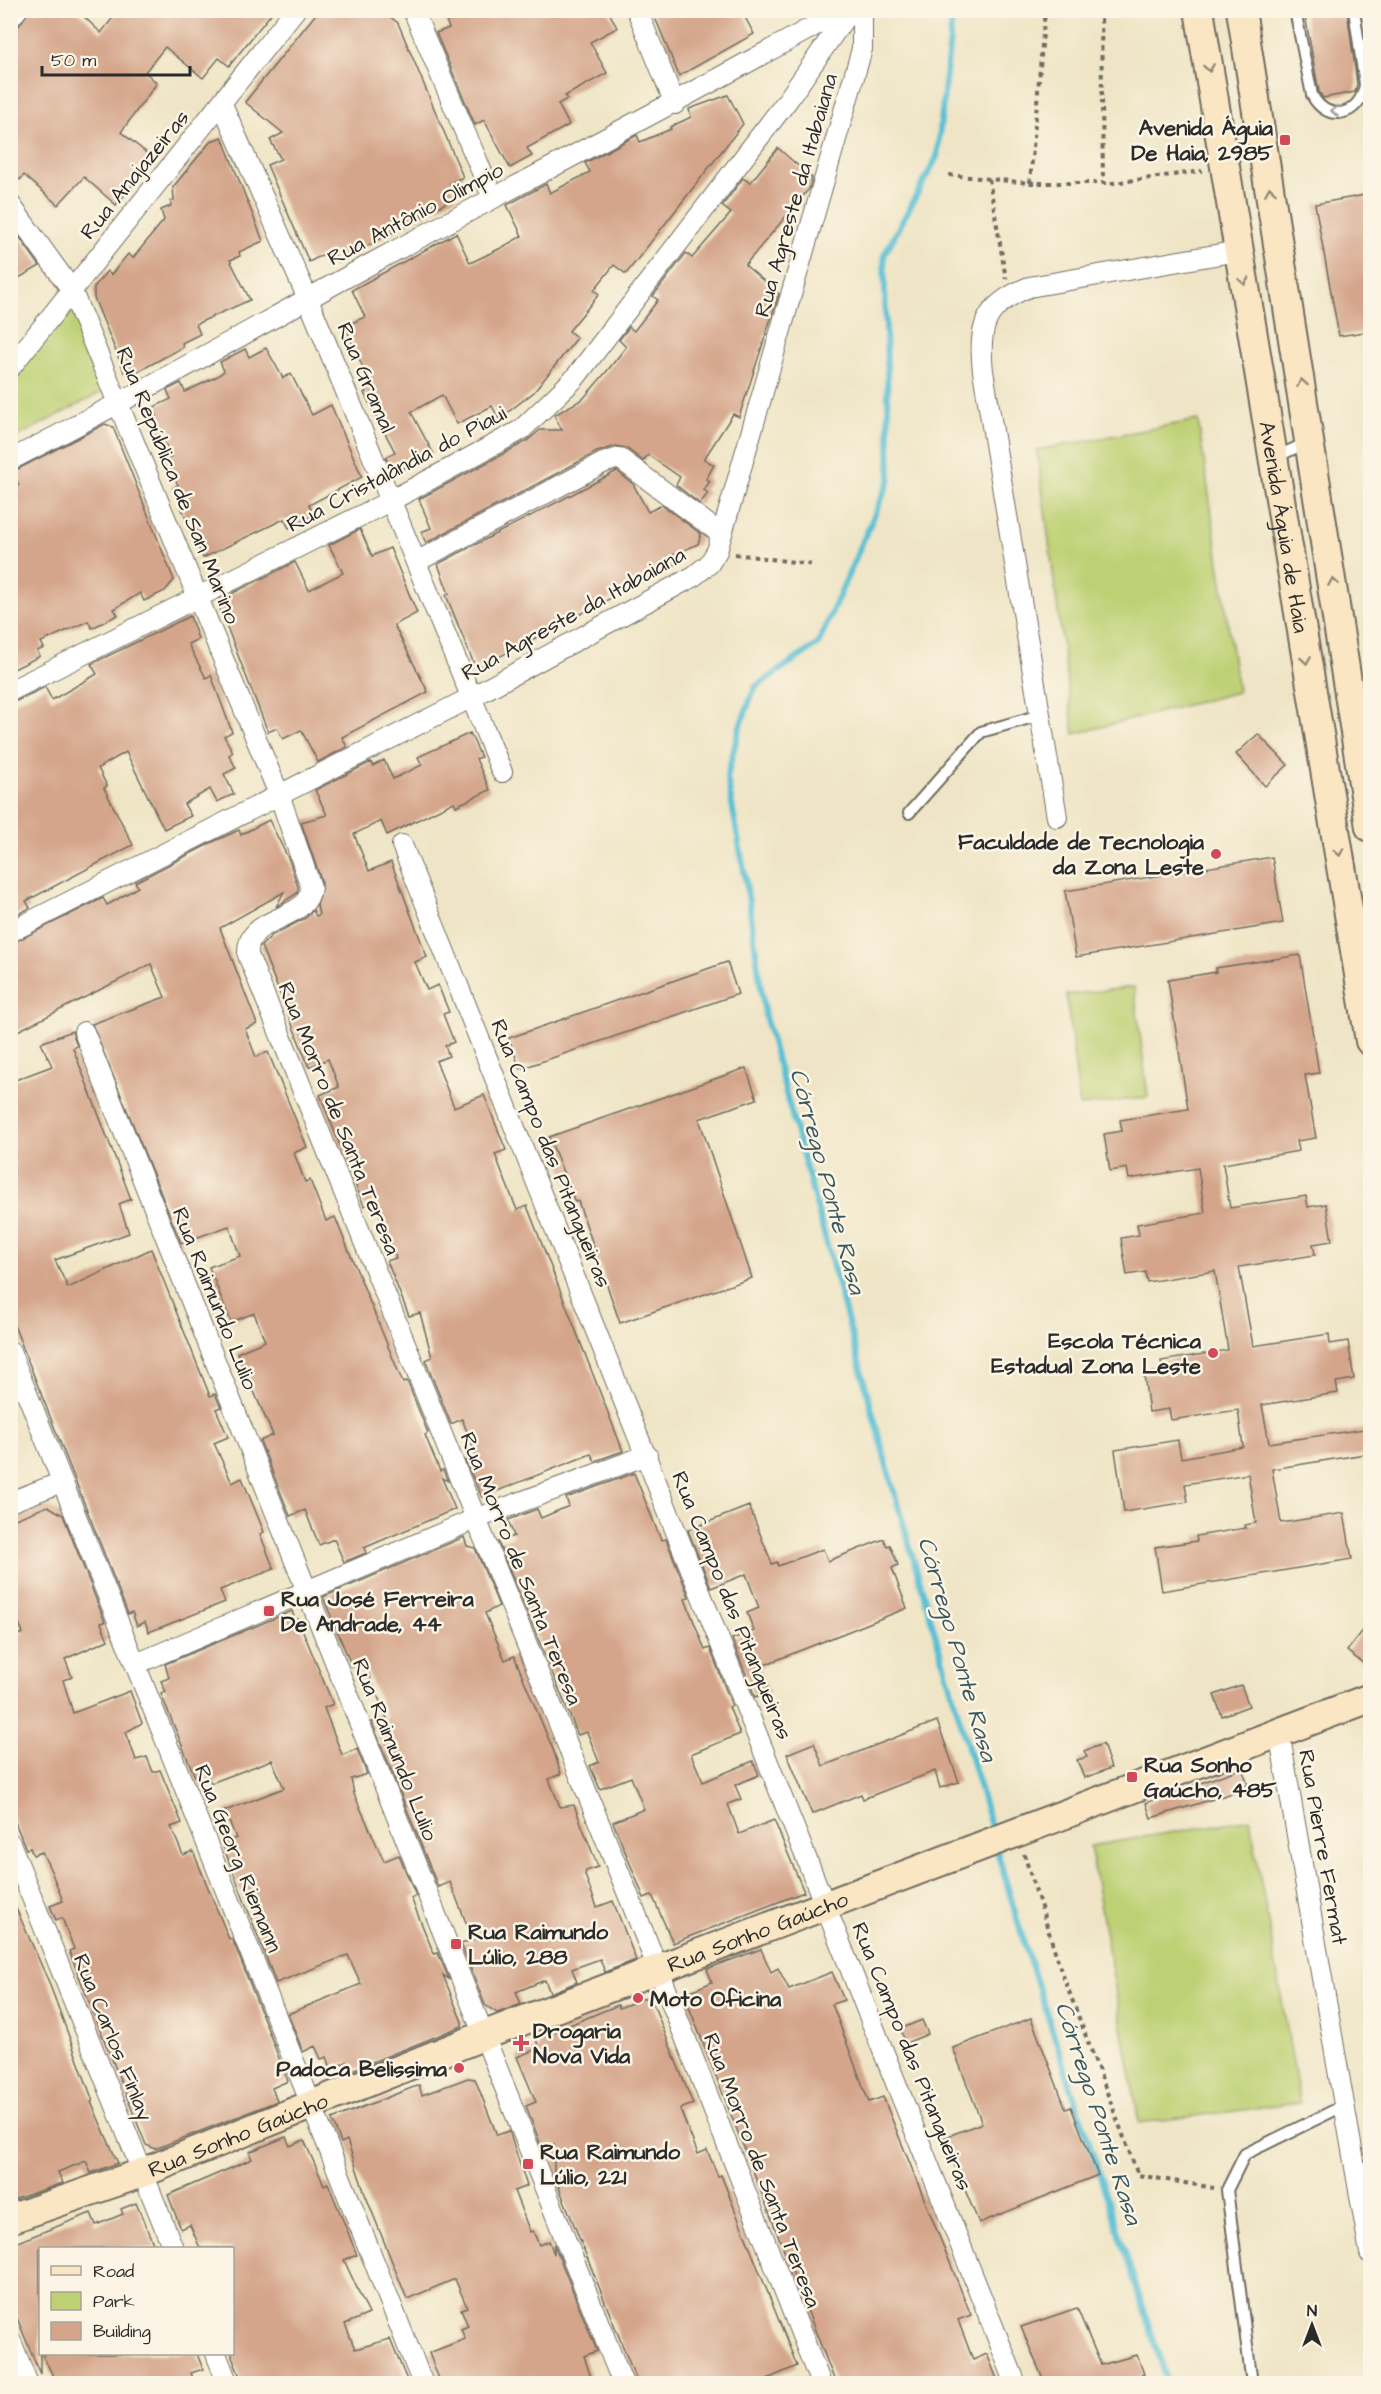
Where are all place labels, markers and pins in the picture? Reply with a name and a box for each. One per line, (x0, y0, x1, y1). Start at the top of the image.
place label: Avenida Águia De Haia, 2985 (1131, 113, 1274, 169)
marker: Avenida Águia De Haia, 2985 (1278, 133, 1292, 147)
place label: Faculdade de Tecnologia da Zona Leste (958, 827, 1205, 883)
marker: Faculdade de Tecnologia da Zona Leste (1209, 847, 1223, 861)
place label: Escola Técnica Estadual Zona Leste (991, 1326, 1202, 1382)
marker: Escola Técnica Estadual Zona Leste (1206, 1346, 1220, 1360)
place label: Rua José Ferreira De Andrade, 44 (281, 1584, 474, 1640)
marker: Rua José Ferreira De Andrade, 44 (262, 1604, 276, 1618)
place label: Rua Sonho Gaúcho, 485 (1144, 1750, 1277, 1806)
marker: Rua Sonho Gaúcho, 485 (1125, 1770, 1139, 1784)
place label: Rua Raimundo Lúlio, 288 (468, 1917, 609, 1973)
marker: Rua Raimundo Lúlio, 288 (449, 1937, 463, 1951)
place label: Moto Oficina (650, 1984, 782, 2015)
marker: Moto Oficina (631, 1991, 645, 2005)
place label: Drogaria Nova Vida (533, 2016, 631, 2072)
marker: Drogaria Nova Vida (514, 2036, 528, 2050)
place label: Padoca Belissima (276, 2054, 448, 2085)
marker: Padoca Belissima (452, 2061, 466, 2075)
place label: Rua Raimundo Lúlio, 221 (540, 2137, 681, 2193)
marker: Rua Raimundo Lúlio, 221 (521, 2157, 535, 2171)

